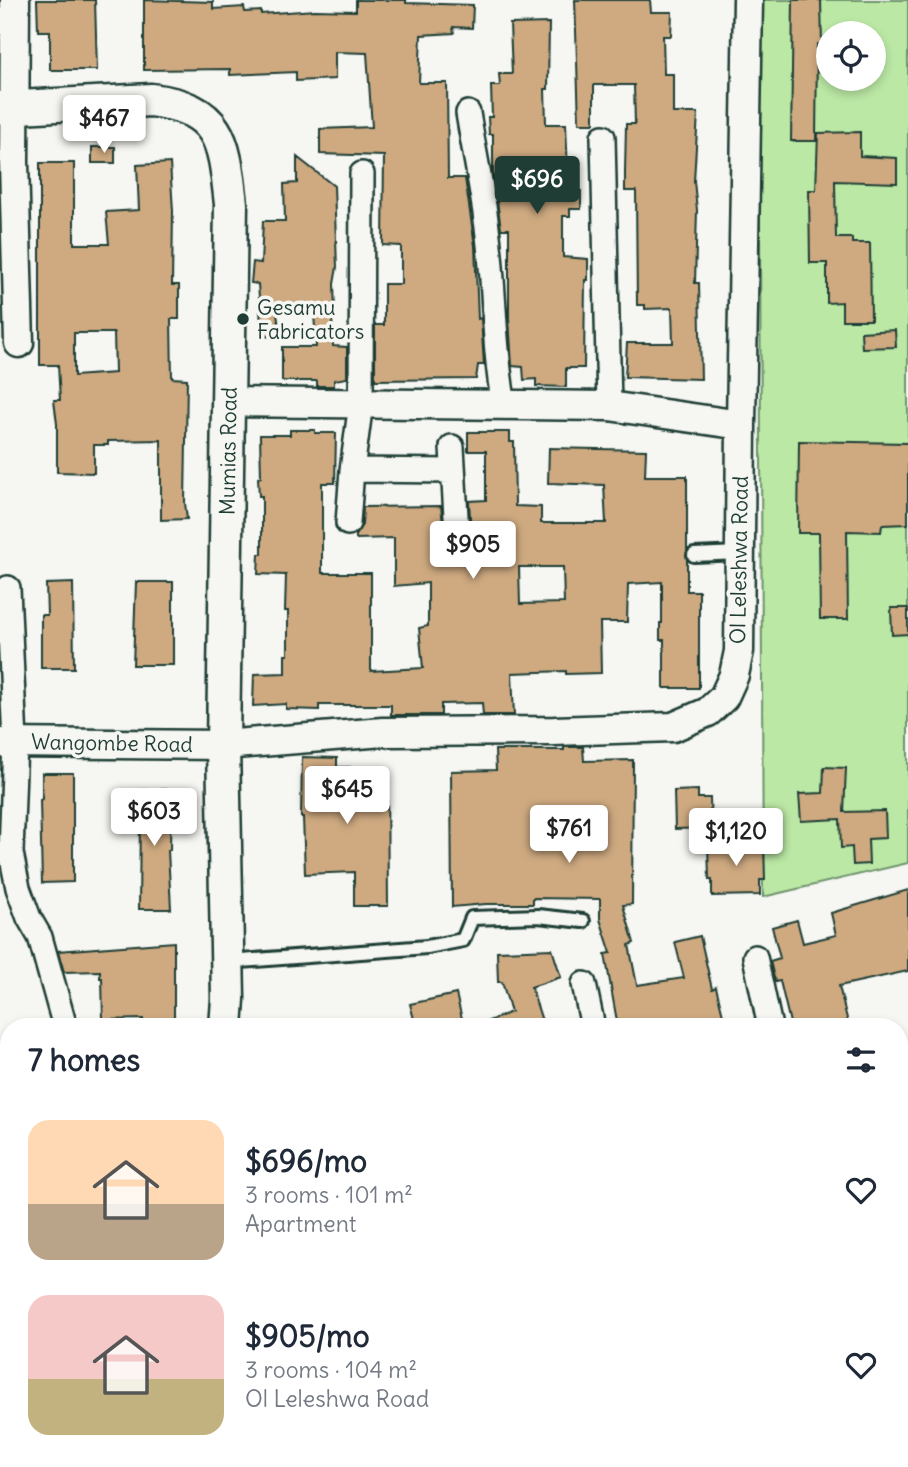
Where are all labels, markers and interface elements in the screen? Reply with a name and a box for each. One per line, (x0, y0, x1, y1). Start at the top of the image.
map controls (816, 21, 886, 91)
button: locate (816, 21, 886, 91)
pin: $467 (63, 96, 145, 155)
text: $467 (79, 103, 129, 132)
pin: $696 (496, 156, 578, 216)
text: $696 (511, 164, 563, 193)
place label: Gesamu Fabricators (257, 294, 364, 345)
marker: Gesamu Fabricators (235, 311, 251, 327)
street label: Mumias Road (213, 387, 243, 515)
street label: Ol Leleshwa Road (724, 476, 754, 644)
pin: $905 (432, 522, 514, 581)
text: $905 (446, 529, 500, 558)
street label: Wangombe Road (31, 728, 193, 758)
pin: $645 (306, 766, 388, 826)
text: $645 (321, 774, 373, 803)
pin: $603 (113, 788, 195, 848)
text: $603 (127, 796, 181, 825)
pin: $761 (528, 806, 610, 865)
pin: $1,120 (679, 808, 793, 868)
text: $761 (546, 813, 592, 842)
text: $1,120 (705, 816, 767, 845)
text: 7 homes (28, 1041, 140, 1079)
icon: filters (842, 1041, 880, 1079)
text: $696/mo (245, 1142, 367, 1180)
icon: home (84, 1148, 168, 1232)
icon: heart (842, 1171, 880, 1209)
text: 3 rooms · 101 m² (245, 1180, 413, 1209)
text: Apartment (245, 1209, 357, 1238)
text: $905/mo (245, 1317, 370, 1355)
icon: home (84, 1323, 168, 1407)
icon: heart (842, 1346, 880, 1384)
text: 3 rooms · 104 m² (245, 1355, 417, 1384)
text: Ol Leleshwa Road (245, 1384, 429, 1413)

